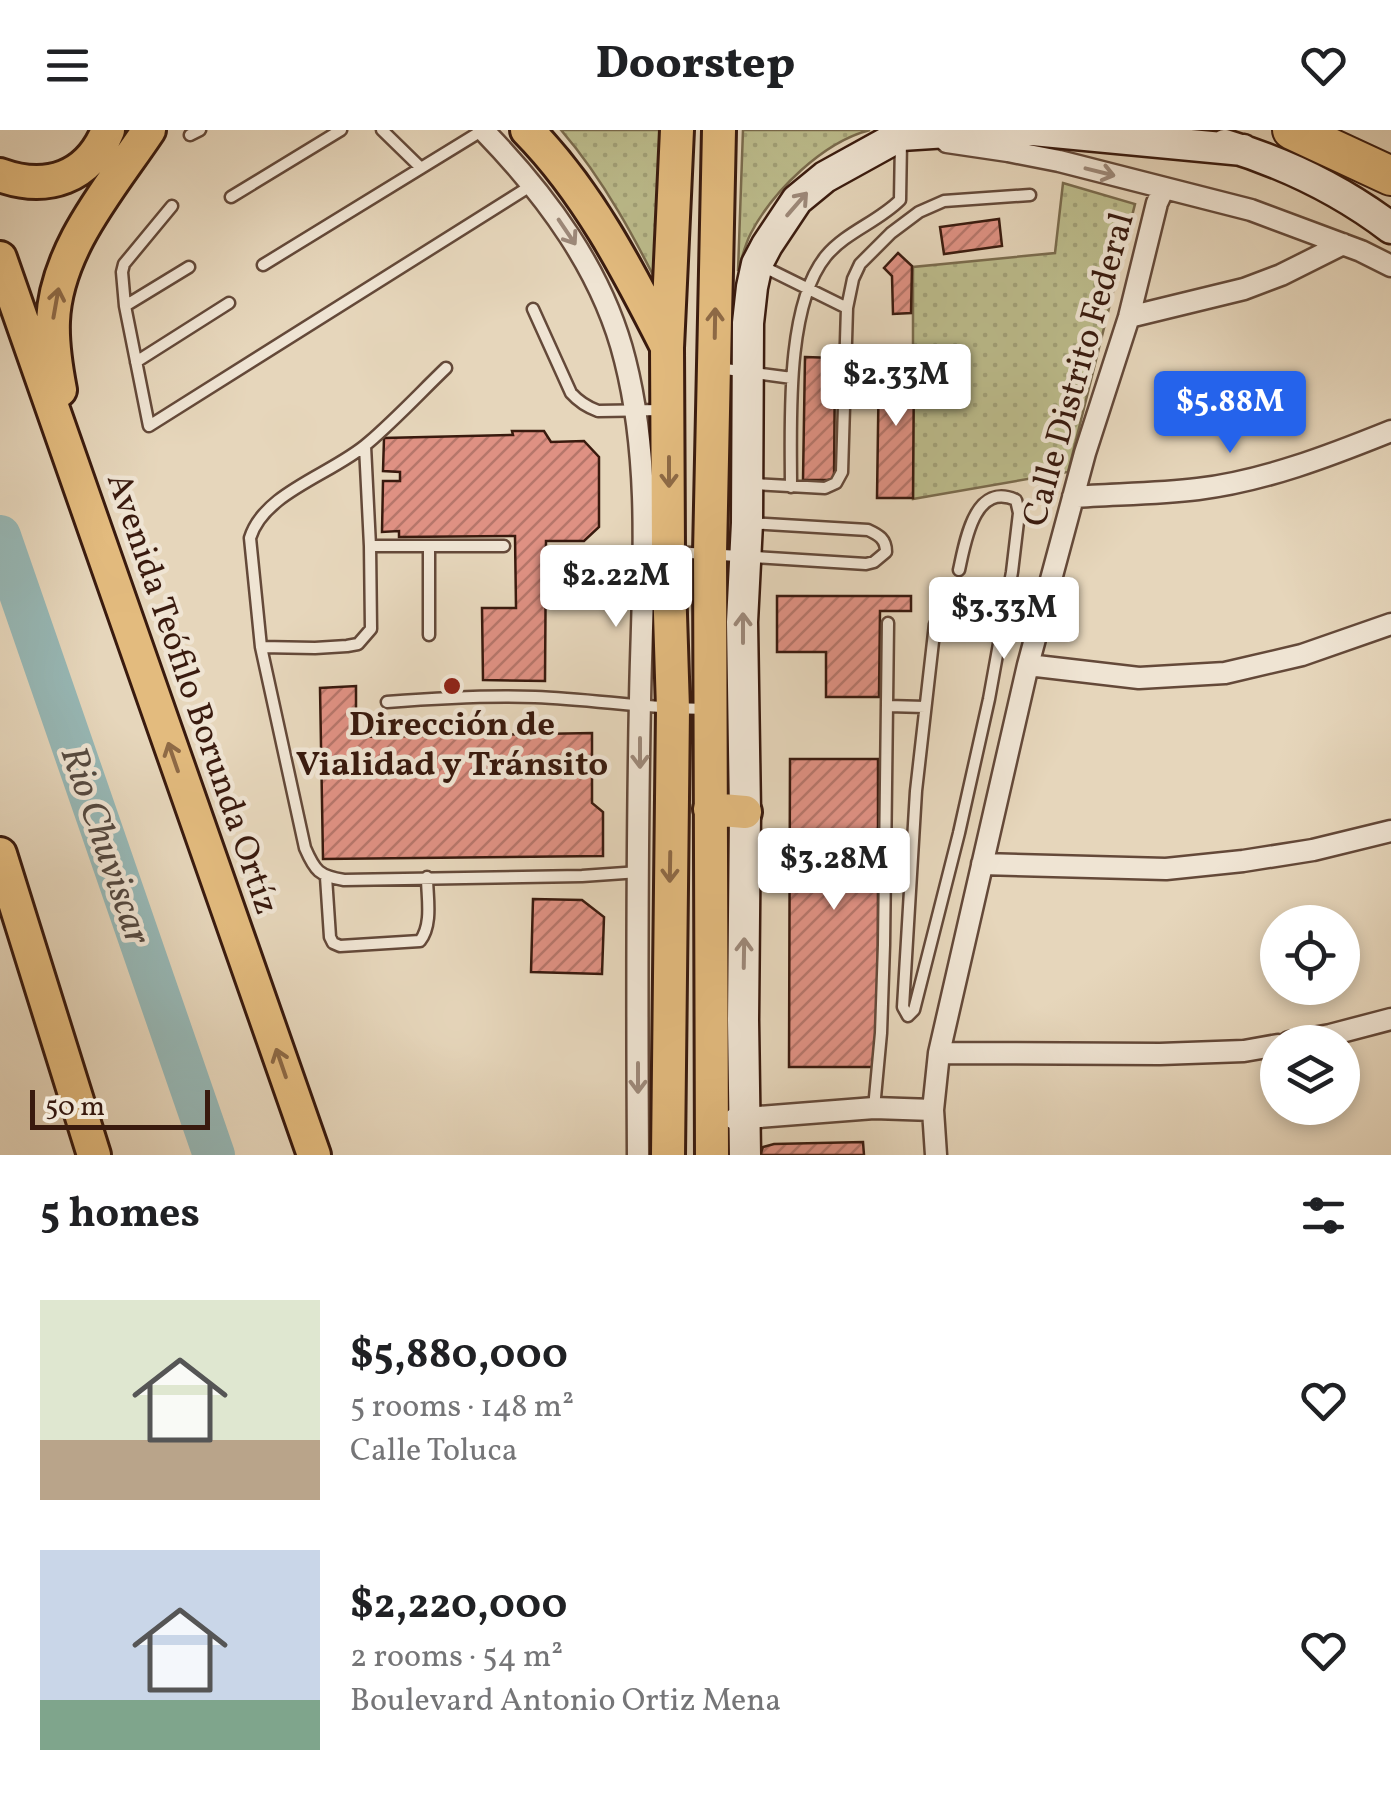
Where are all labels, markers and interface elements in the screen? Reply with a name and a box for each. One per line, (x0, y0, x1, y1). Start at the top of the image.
text: Doorstep (596, 34, 795, 97)
icon: menu (40, 38, 95, 93)
icon: heart (1296, 38, 1351, 93)
one-way arrow (1084, 163, 1115, 182)
one-way arrow (785, 192, 808, 217)
street label: Calle Distrito Federal (1012, 207, 1148, 532)
one-way arrow (556, 218, 577, 246)
one-way arrow (47, 287, 66, 320)
one-way arrow (706, 307, 725, 339)
pin: $2.33M (815, 344, 977, 429)
text: $2.33M (843, 354, 949, 398)
pin: $5.88M (1149, 371, 1311, 456)
text: $5.88M (1176, 381, 1284, 425)
one-way arrow (660, 456, 678, 488)
street label: Avenida Teófilo Borunda Ortíz (93, 467, 289, 921)
pin: $2.22M (535, 545, 697, 630)
text: $2.22M (562, 555, 670, 599)
pin: $3.33M (923, 577, 1085, 662)
text: $3.33M (951, 587, 1057, 631)
one-way arrow (734, 612, 752, 644)
marker: Dirección de Vialidad y Tránsito (441, 675, 463, 697)
place label: Dirección de Vialidad y Tránsito (296, 702, 608, 790)
one-way arrow (630, 736, 649, 768)
water label: Rio Chuviscar (45, 740, 163, 953)
one-way arrow (163, 741, 181, 773)
pin: $3.28M (753, 828, 915, 913)
text: $3.28M (780, 838, 888, 882)
one-way arrow (660, 851, 679, 883)
map controls (1260, 905, 1360, 1125)
button: locate (1260, 905, 1360, 1005)
one-way arrow (734, 937, 753, 969)
button: layers (1260, 1025, 1360, 1125)
one-way arrow (271, 1048, 289, 1080)
one-way arrow (628, 1060, 648, 1093)
scale bar (30, 1085, 210, 1130)
text: 50 m (45, 1088, 105, 1127)
text: 5 homes (40, 1186, 200, 1245)
icon: filters (1296, 1188, 1351, 1243)
text: $5,880,000 (350, 1327, 568, 1386)
icon: home (120, 1340, 240, 1460)
icon: heart (1296, 1373, 1351, 1428)
text: 5 rooms · 148 m² (350, 1386, 574, 1430)
text: Calle Toluca (350, 1430, 518, 1474)
text: $2,220,000 (350, 1577, 567, 1636)
icon: home (120, 1590, 240, 1710)
icon: heart (1296, 1623, 1351, 1678)
text: 2 rooms · 54 m² (350, 1636, 563, 1680)
text: Boulevard Antonio Ortiz Mena (350, 1680, 781, 1724)

